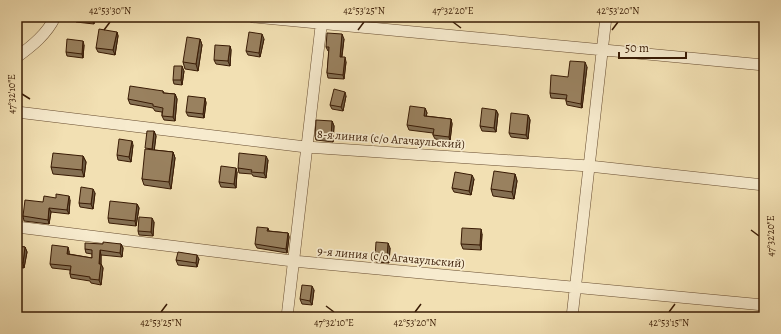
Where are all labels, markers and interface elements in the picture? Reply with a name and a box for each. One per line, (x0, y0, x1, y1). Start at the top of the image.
text: 42°53'30"N (89, 4, 131, 17)
text: 42°53'25"N (343, 4, 385, 17)
text: 47°32'20"E (432, 4, 474, 17)
text: 42°53'20"N (597, 4, 639, 17)
scale bar (619, 34, 686, 60)
text: 50 m (625, 40, 649, 56)
text: 47°32'10"E (5, 74, 18, 114)
street label: 8-я линия (с/о Агачаульский) (317, 126, 465, 152)
text: 47°32'20"E (764, 215, 777, 257)
street label: 9-я линия (с/о Агачаульский) (317, 243, 465, 271)
text: 42°53'25"N (140, 316, 182, 329)
text: 47°32'10"E (314, 316, 354, 329)
text: 42°53'20"N (394, 316, 436, 329)
text: 42°53'15"N (649, 316, 689, 329)

